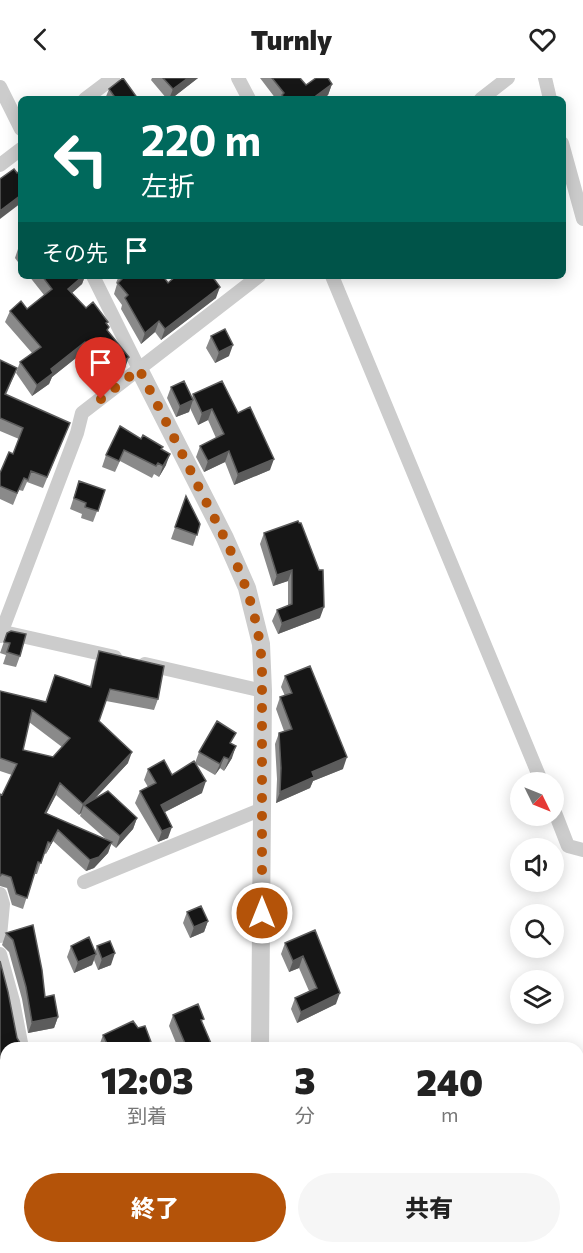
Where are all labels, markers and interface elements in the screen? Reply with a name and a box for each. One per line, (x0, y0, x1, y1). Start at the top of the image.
icon: back (24, 23, 57, 56)
text: Turnly (251, 23, 332, 56)
icon: heart (526, 23, 559, 56)
text: 220 m (141, 113, 261, 165)
icon: left (42, 120, 120, 198)
text: 左折 (141, 169, 195, 202)
icon: arrive (120, 234, 153, 267)
text: その先 (42, 239, 108, 266)
pin (75, 337, 126, 399)
icon: arrive (84, 346, 117, 379)
north arrow (510, 772, 564, 826)
map controls (510, 772, 564, 1024)
button: sound (510, 838, 564, 892)
position arrow (230, 881, 294, 945)
button: search (510, 904, 564, 958)
button: layers (510, 970, 564, 1024)
text: 12:03 (101, 1057, 194, 1101)
text: 3 (294, 1057, 316, 1101)
text: 240 (416, 1059, 483, 1103)
text: m (441, 1102, 459, 1126)
text: 到着 (127, 1103, 167, 1127)
text: 分 (295, 1103, 315, 1127)
button: 終了 (24, 1173, 286, 1242)
button: 共有 (298, 1173, 560, 1242)

